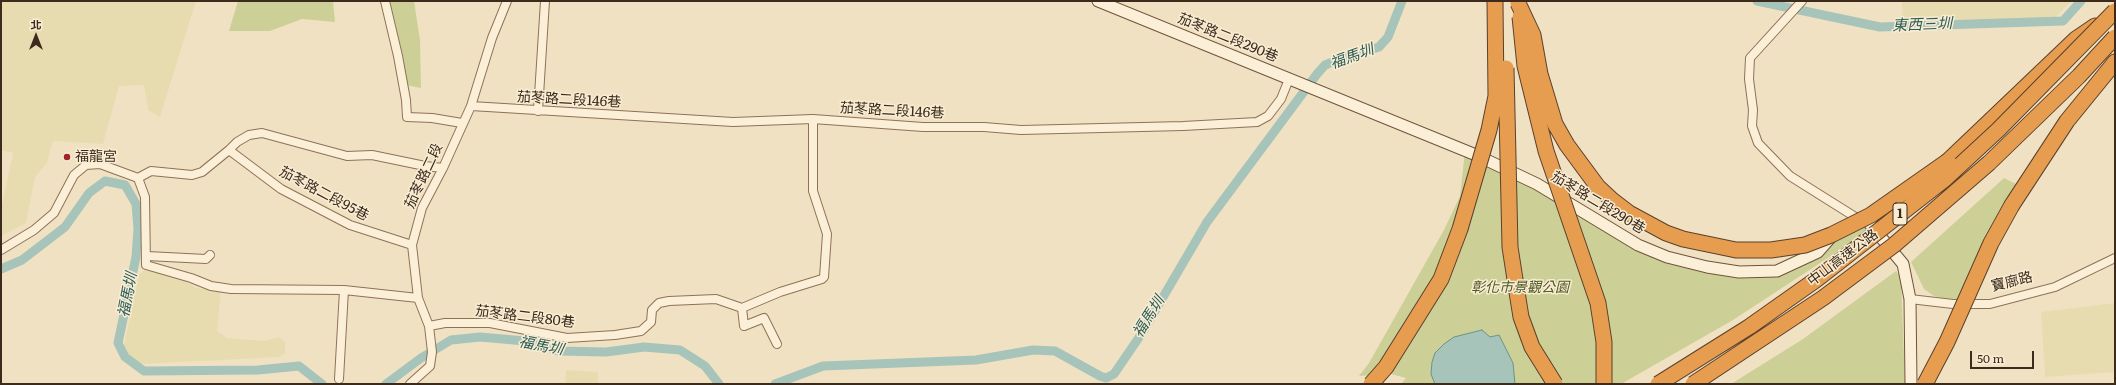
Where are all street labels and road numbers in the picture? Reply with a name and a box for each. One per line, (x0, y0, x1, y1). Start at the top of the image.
street label: 茄苳路二段290巷 (1175, 10, 1281, 66)
street label: 茄苳路二段146巷 (516, 89, 622, 111)
street label: 茄苳路二段146巷 (839, 100, 945, 122)
street label: 茄苳路二段 (402, 141, 446, 211)
street label: 茄苳路二段95巷 (277, 163, 371, 225)
street label: 茄苳路二段290巷 (1548, 168, 1648, 238)
road number: 1 (1893, 203, 1907, 225)
street label: 中山高速公路 (1804, 226, 1882, 290)
street label: 寶廍路 (1990, 269, 2034, 295)
street label: 茄苳路二段80巷 (474, 303, 576, 331)

